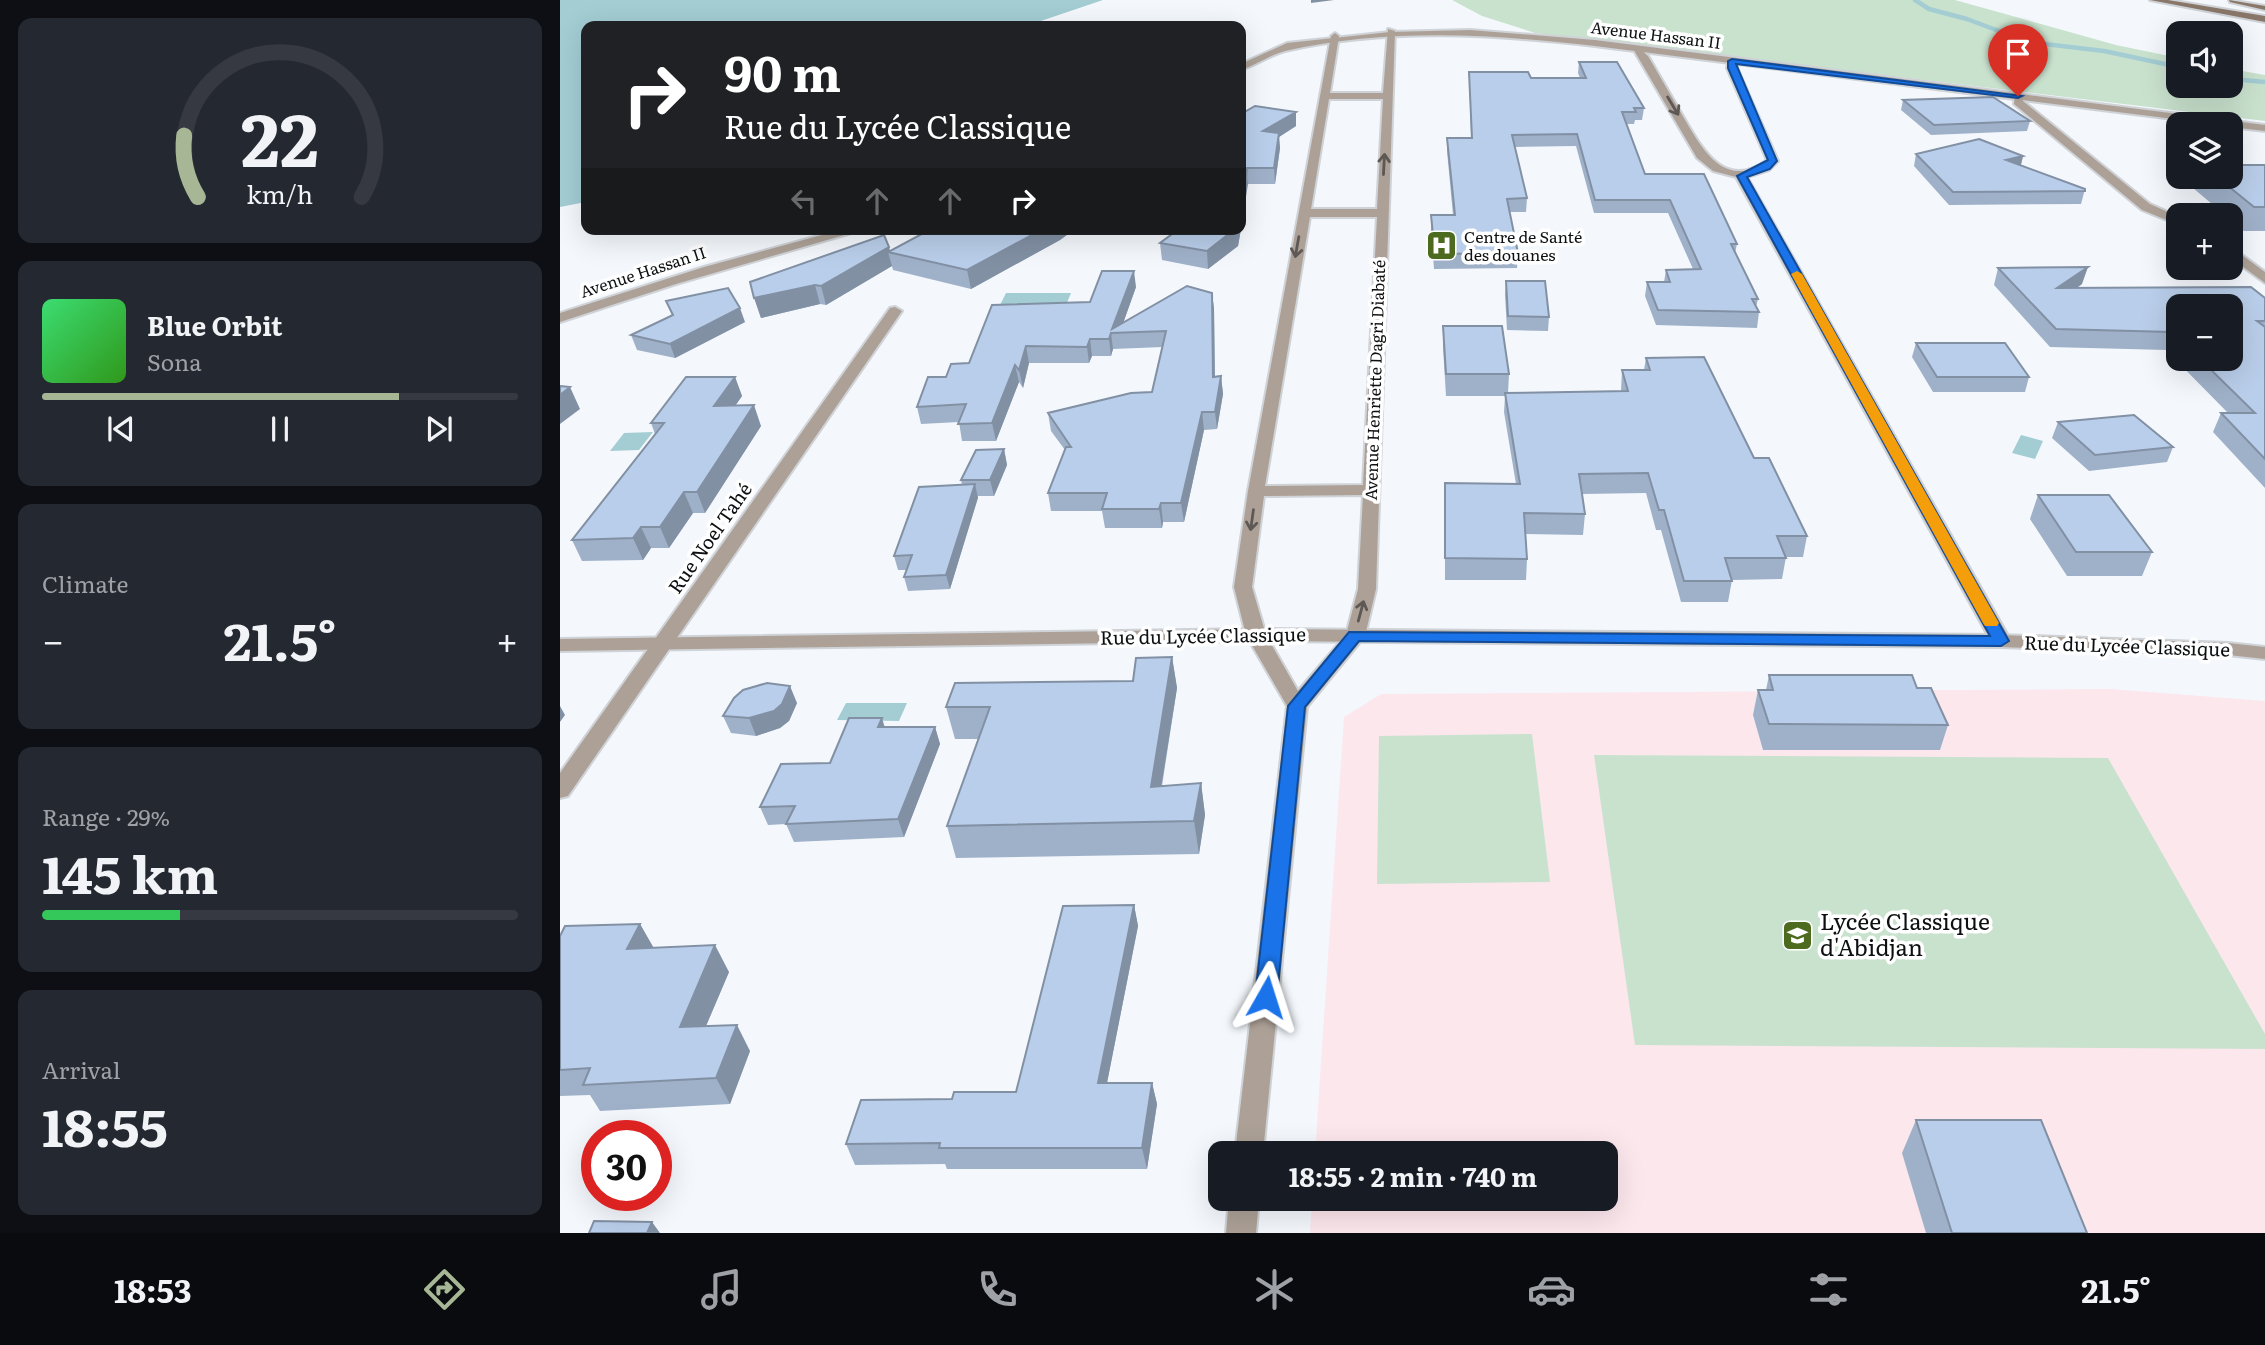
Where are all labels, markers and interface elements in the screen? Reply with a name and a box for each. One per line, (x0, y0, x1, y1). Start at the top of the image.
street label: Avenue Hassan II (1590, 14, 1723, 54)
map controls (2166, 21, 2243, 371)
button: sound (2166, 21, 2243, 98)
pin (1988, 24, 2048, 96)
text: 90 m (724, 34, 841, 107)
icon: arrive (1999, 35, 2037, 73)
icon: right (609, 49, 700, 140)
text: 22 (241, 81, 319, 189)
one-way arrow (1666, 96, 1680, 116)
text: Rue du Lycée Classique (724, 101, 1071, 149)
button: layers (2166, 112, 2243, 189)
one-way arrow (1378, 153, 1391, 176)
text: km/h (247, 174, 313, 211)
icon: left (785, 182, 823, 220)
icon: ahead (858, 182, 896, 220)
icon: ahead (931, 182, 969, 220)
icon: right (1004, 182, 1042, 220)
button: + (2166, 203, 2243, 280)
place label: Centre de Santé des douanes (1464, 224, 1582, 266)
hospital icon: Centre de Santé des douanes (1424, 229, 1458, 263)
one-way arrow (1290, 235, 1303, 258)
street label: Avenue Hassan II (577, 239, 709, 303)
street label: Avenue Henriette Dagri Diabaté (1358, 259, 1390, 501)
button: − (2166, 294, 2243, 371)
text: Blue Orbit (147, 305, 282, 344)
text: Sona (147, 344, 202, 378)
icon: previous (102, 410, 140, 448)
icon: pause (261, 410, 299, 448)
icon: next (420, 410, 458, 448)
street label: Rue Noel Tahé (661, 476, 758, 599)
one-way arrow (1245, 508, 1258, 531)
text: Climate (42, 566, 128, 600)
text: 21.5° (223, 600, 337, 677)
one-way arrow (1355, 600, 1368, 623)
text: − (42, 610, 64, 667)
text: + (496, 610, 518, 667)
street label: Rue du Lycée Classique (1100, 619, 1306, 651)
street label: Rue du Lycée Classique (2024, 627, 2231, 663)
text: Range · 29% (42, 799, 170, 833)
text: 145 km (42, 833, 218, 910)
place label: Lycée Classique d'Abidjan (1820, 903, 1990, 963)
school or university icon: Lycée Classique d'Abidjan (1780, 918, 1814, 952)
position arrow (1229, 960, 1303, 1034)
text: Arrival (42, 1052, 121, 1086)
text: 18:55 (42, 1086, 168, 1163)
speed limit sign: 30 (581, 1120, 672, 1211)
text: 18:55 · 2 min · 740 m (1289, 1156, 1537, 1195)
text: 18:53 (114, 1265, 192, 1313)
icon: directions (420, 1265, 469, 1314)
icon: music (697, 1265, 746, 1314)
icon: phone (973, 1265, 1022, 1314)
icon: climate (1250, 1265, 1299, 1314)
icon: car (1527, 1265, 1576, 1314)
icon: filters (1804, 1265, 1853, 1314)
text: 21.5° (2081, 1265, 2151, 1313)

